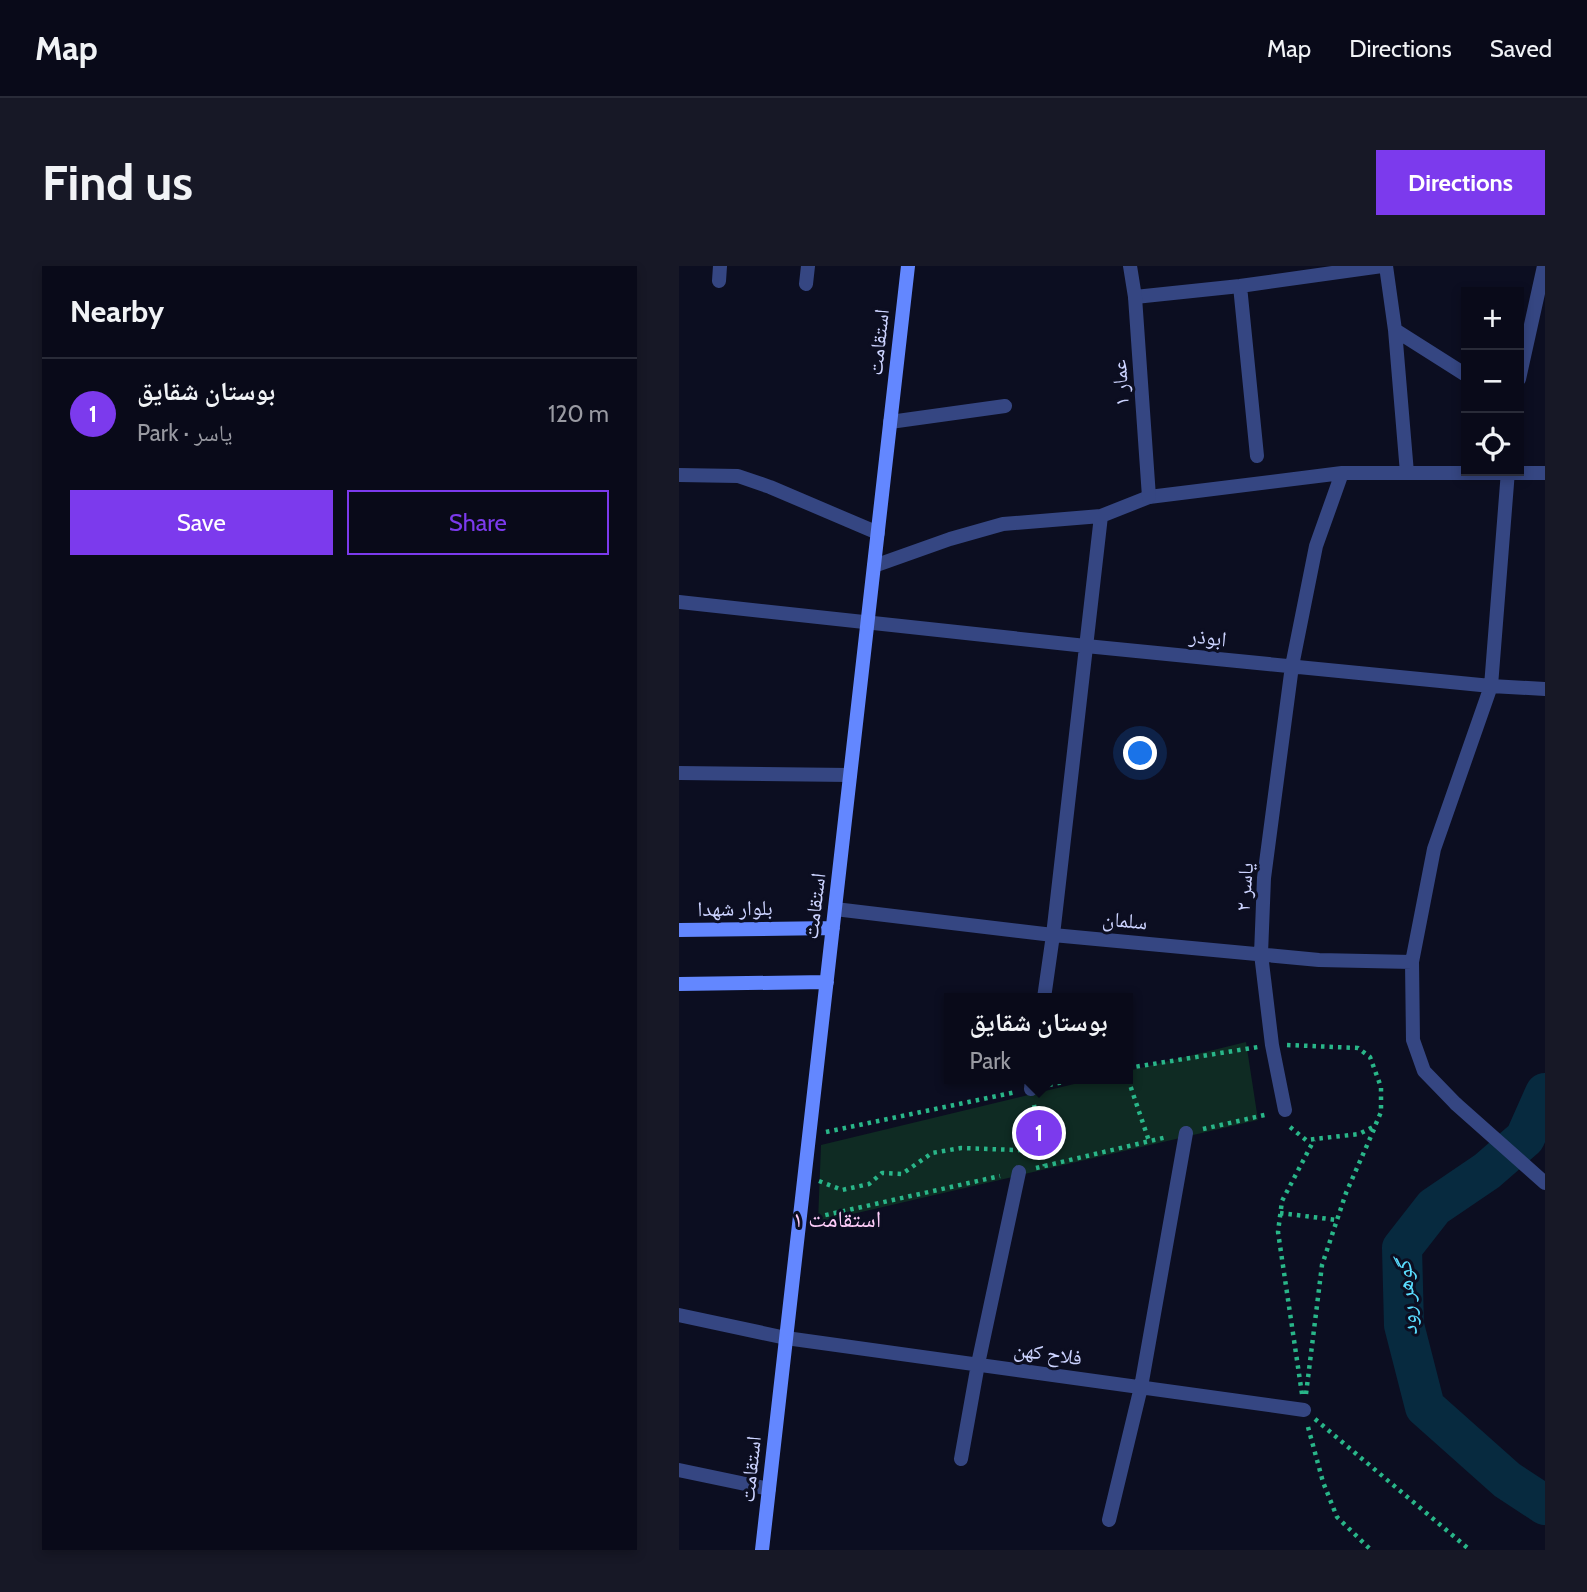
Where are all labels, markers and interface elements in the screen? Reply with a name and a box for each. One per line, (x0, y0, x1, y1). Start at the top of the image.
text: Map (35, 28, 98, 68)
text: Map (1267, 34, 1311, 63)
text: Directions (1349, 34, 1452, 63)
text: Saved (1490, 34, 1552, 63)
button: Directions (1376, 150, 1545, 215)
text: Find us (42, 153, 193, 212)
map controls (1461, 287, 1524, 476)
button: + (1461, 287, 1524, 350)
text: Nearby (70, 293, 164, 330)
street label: استقامت (862, 308, 894, 376)
button: − (1461, 350, 1524, 413)
street label: عمار ۱ (1106, 358, 1134, 407)
text: بوستان شقایق (137, 375, 275, 407)
text: 1 (89, 400, 97, 428)
text: 120 m (548, 400, 609, 428)
button: locate (1461, 413, 1524, 476)
text: Park · یاسر (137, 419, 232, 447)
button: Save (70, 490, 333, 555)
button: Share (347, 490, 609, 555)
street label: ابوذر (1187, 623, 1228, 651)
your location (1123, 736, 1157, 770)
street label: یاسر ۲ (1230, 862, 1258, 912)
street label: استقامت (798, 871, 830, 941)
street label: بلوار شهدا (697, 895, 773, 921)
street label: سلمان (1101, 906, 1149, 934)
popup (944, 993, 1133, 1084)
text: بوستان شقایق (969, 1006, 1108, 1038)
text: Park (969, 1047, 1011, 1075)
pin: 1 (1016, 1107, 1062, 1159)
district label: استقامت ۱ (793, 1205, 881, 1233)
water label: گوهر رود (1388, 1255, 1423, 1337)
street label: فلاح کهن (1012, 1336, 1084, 1371)
street label: استقامت (734, 1435, 766, 1503)

